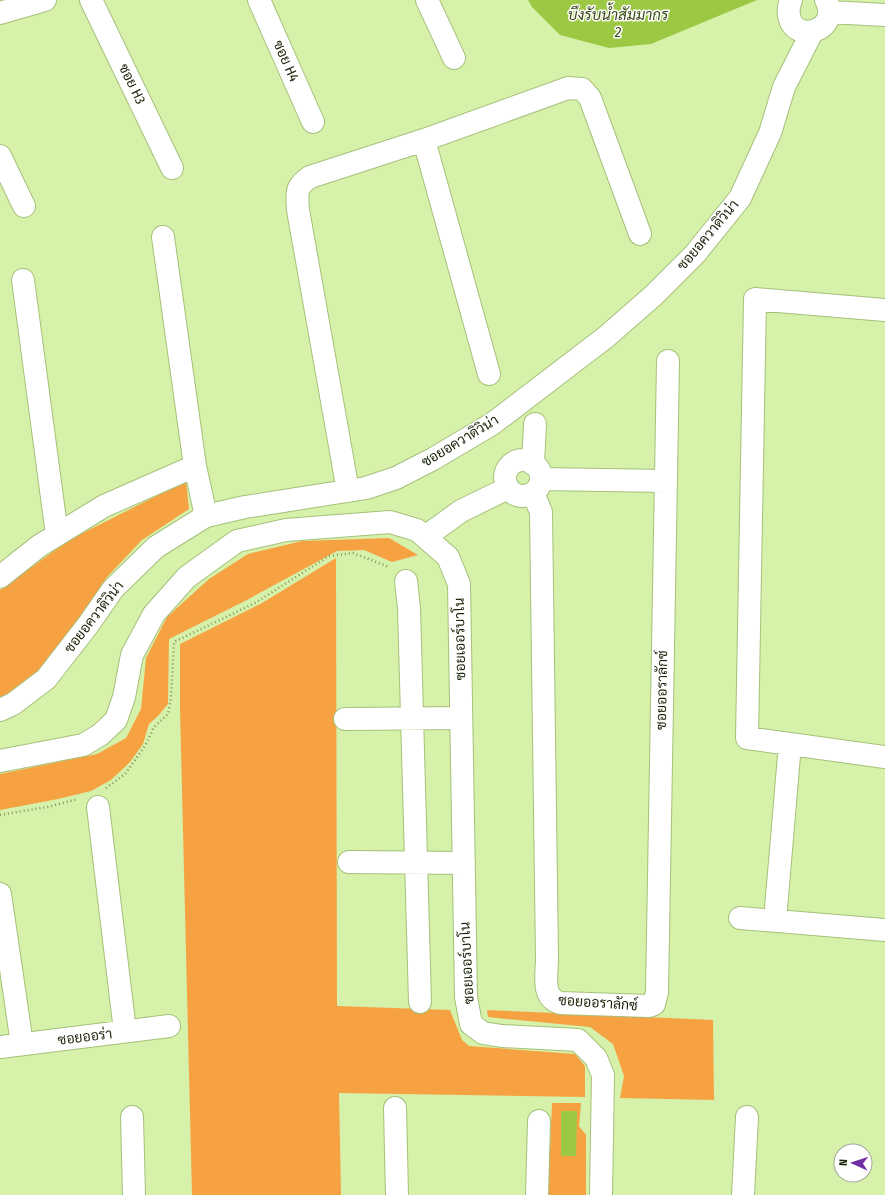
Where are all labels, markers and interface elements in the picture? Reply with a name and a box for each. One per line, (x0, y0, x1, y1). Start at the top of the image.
water label: บึงรับน้ำสัมมากร 2 (568, 2, 669, 41)
street label: ซอย H4 (269, 38, 303, 84)
street label: ซอย H3 (115, 61, 149, 107)
street label: ซอยอควาดิวิน่า (674, 196, 742, 274)
street label: ซอยอควาดิวิน่า (418, 411, 502, 471)
street label: ซอยอควาดิวิน่า (61, 578, 127, 656)
street label: ซอยเออร์บาโน (450, 598, 469, 680)
street label: ซอยออราลักซ์ (652, 650, 671, 730)
street label: ซอยเออร์บาโน (455, 921, 478, 1005)
street label: ซอยออราลักซ์ (558, 991, 638, 1014)
street label: ซอยออร่า (57, 1025, 113, 1049)
north arrow (833, 1143, 873, 1183)
text: N (837, 1159, 850, 1166)

